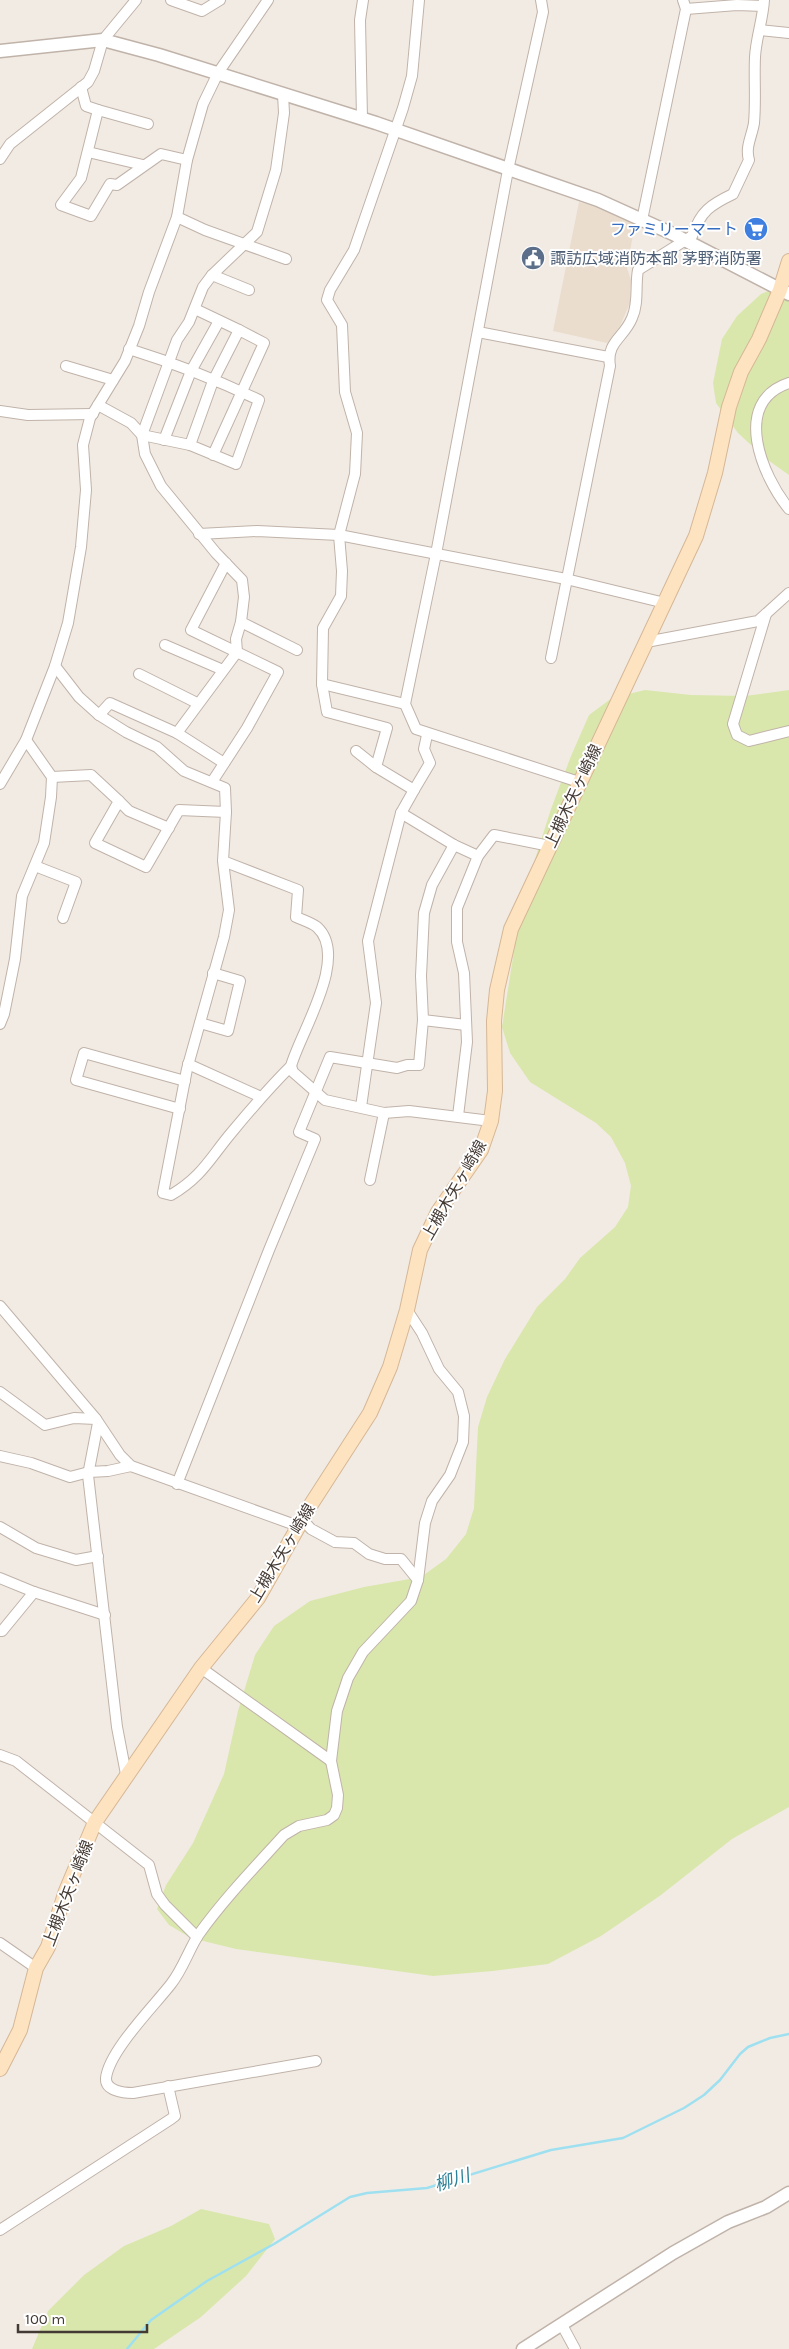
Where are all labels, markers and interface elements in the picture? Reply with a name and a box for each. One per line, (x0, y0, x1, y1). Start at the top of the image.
supermarket icon: ファミリーマート (743, 216, 769, 242)
place label: ファミリーマート (610, 220, 738, 239)
public building icon: 諏訪広域消防本部 茅野消防署 (520, 245, 546, 271)
place label: 諏訪広域消防本部 茅野消防署 (550, 249, 762, 268)
street label: 上槻木矢ヶ崎線 (541, 741, 605, 851)
street label: 上槻木矢ヶ崎線 (418, 1137, 490, 1243)
street label: 上槻木矢ヶ崎線 (245, 1500, 319, 1606)
street label: 上槻木矢ヶ崎線 (39, 1837, 97, 1949)
water label: 柳川 (432, 2164, 474, 2196)
scale bar (18, 2302, 146, 2334)
text: 100 m (25, 2310, 65, 2328)

